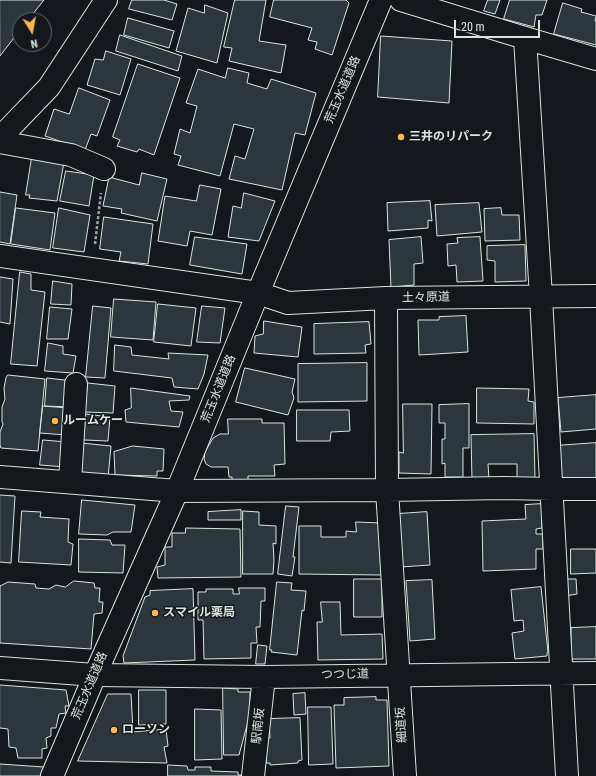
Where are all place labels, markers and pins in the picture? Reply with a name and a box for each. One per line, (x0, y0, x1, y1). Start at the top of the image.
place label: 三井のリパーク (409, 130, 493, 144)
marker: 三井のリパーク (396, 132, 406, 142)
place label: ルームケー (63, 414, 123, 428)
marker: ルームケー (50, 416, 60, 426)
place label: スマイル薬局 (163, 606, 235, 620)
marker: スマイル薬局 (150, 608, 160, 618)
place label: ローソン (122, 723, 170, 737)
marker: ローソン (109, 725, 119, 735)

